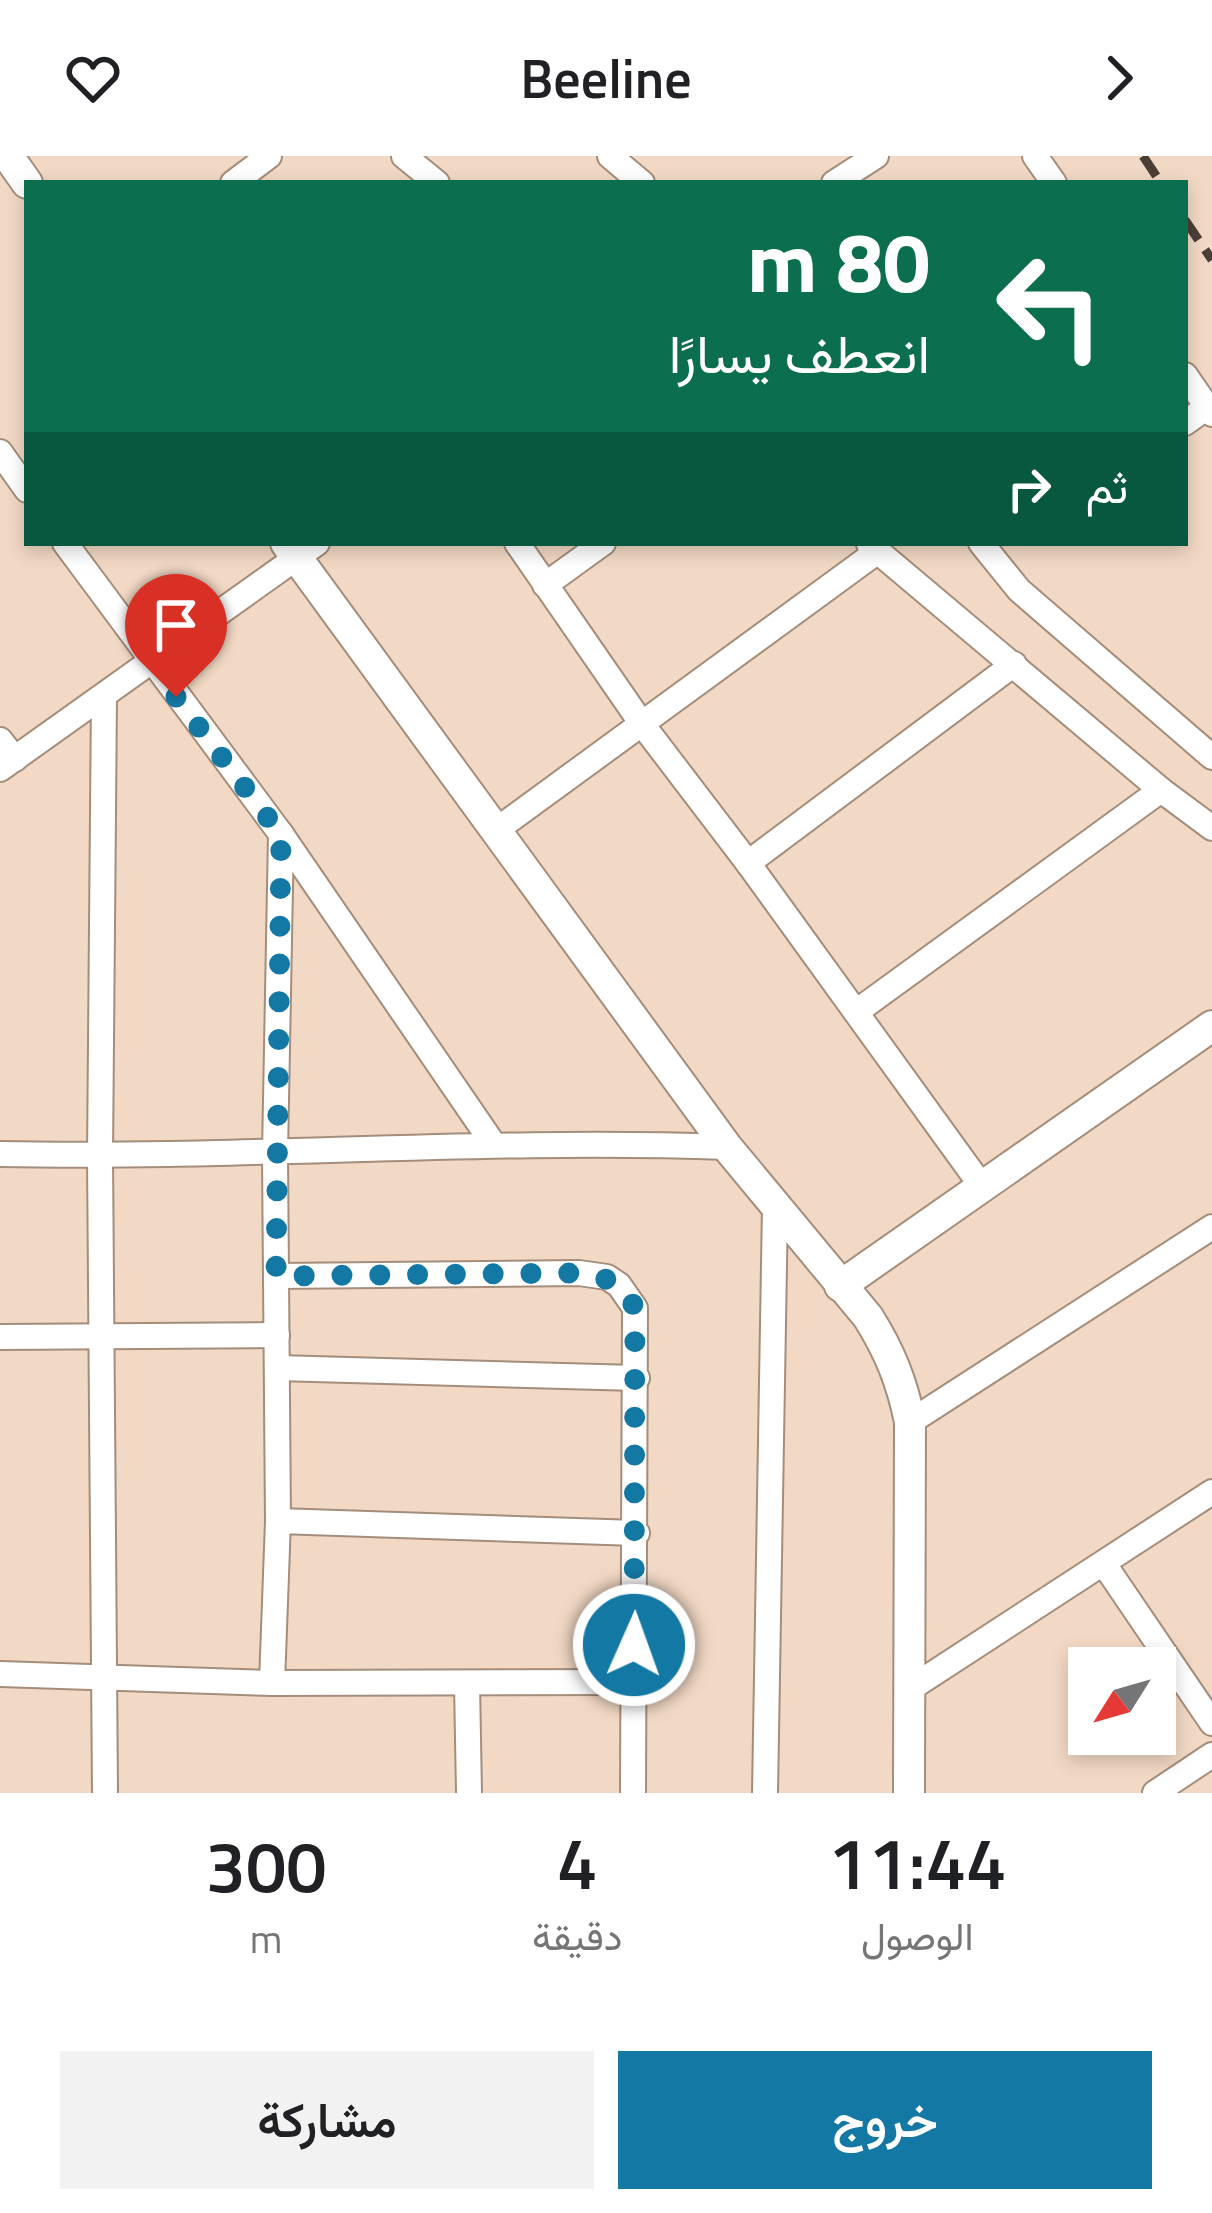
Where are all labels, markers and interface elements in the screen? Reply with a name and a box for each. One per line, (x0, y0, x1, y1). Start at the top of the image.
text: Beeline (520, 37, 692, 119)
icon: heart (60, 45, 126, 111)
icon: forward (1086, 45, 1152, 111)
text: 80 m (747, 197, 930, 325)
icon: left (972, 228, 1128, 384)
text: انعطف يسارًا (669, 312, 930, 394)
text: ثم (1086, 452, 1128, 520)
icon: right (996, 456, 1062, 522)
pin (125, 574, 227, 697)
icon: arrive (143, 592, 209, 658)
position arrow (571, 1582, 697, 1708)
north arrow (1068, 1647, 1176, 1755)
map controls (1068, 1647, 1176, 1755)
text: 4 (557, 1807, 597, 1917)
text: 11:44 (828, 1807, 1006, 1917)
text: 300 (206, 1810, 327, 1920)
text: دقيقة (532, 1906, 622, 1965)
text: الوصول (861, 1906, 973, 1965)
text: m (250, 1909, 282, 1968)
button: مشاركة (60, 2051, 594, 2189)
button: خروج (618, 2051, 1152, 2189)

